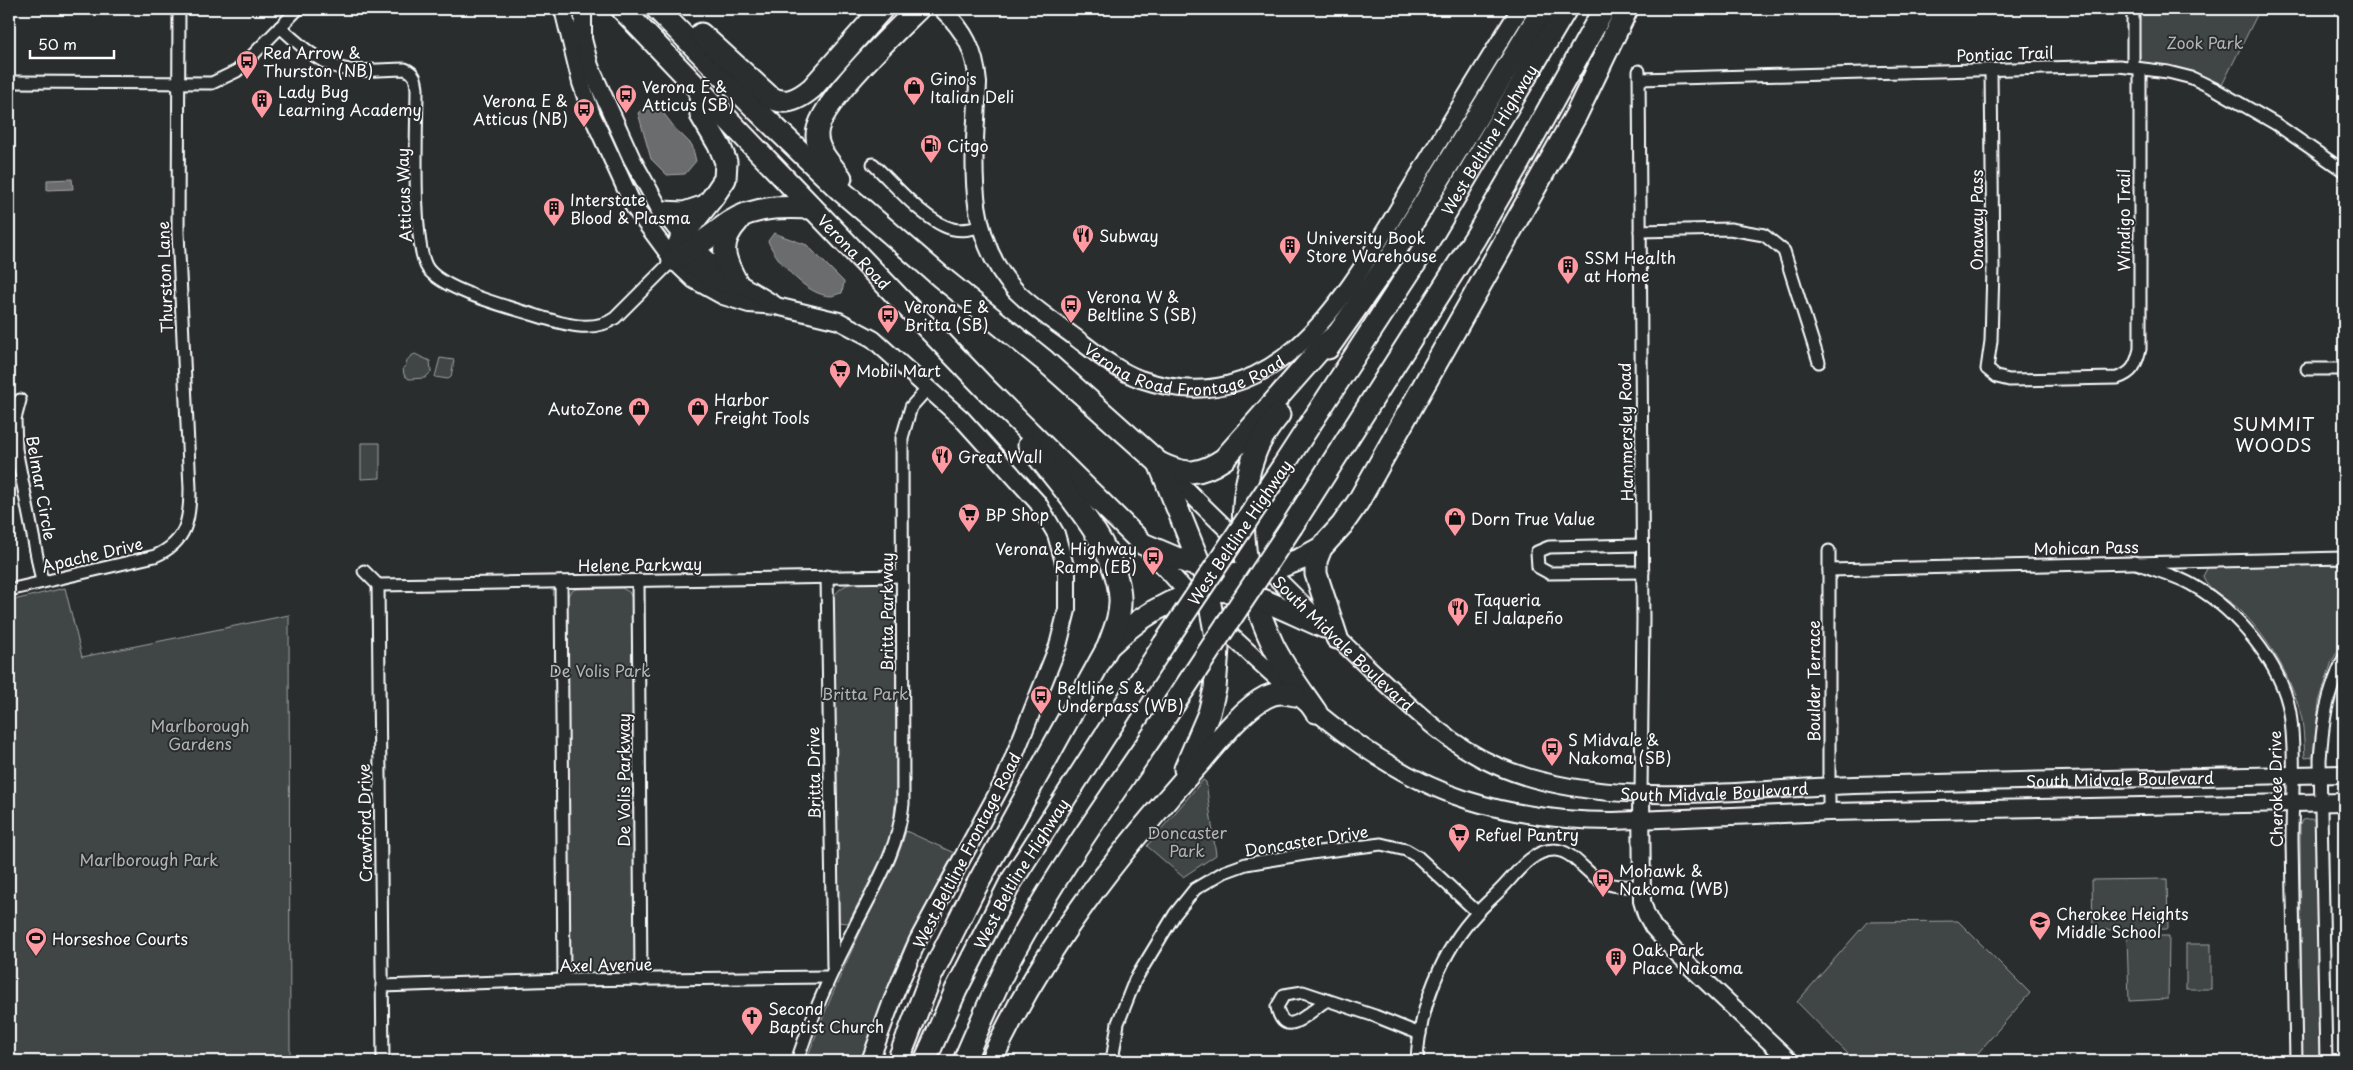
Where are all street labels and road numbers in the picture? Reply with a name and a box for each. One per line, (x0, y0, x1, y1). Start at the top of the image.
street label: Pontiac Trail (1956, 39, 2054, 67)
street label: West Beltline Highway (1435, 60, 1543, 219)
street label: Atticus Way (389, 147, 417, 243)
street label: Windigo Trail (2111, 169, 2135, 271)
street label: Onaway Pass (1964, 170, 1988, 270)
street label: Verona Road (812, 208, 897, 295)
street label: Thurston Lane (150, 220, 178, 333)
street label: Verona Road Frontage Road (1077, 332, 1293, 362)
street label: Hammersley Road (1612, 362, 1638, 502)
street label: Belmar Circle (21, 434, 63, 542)
street label: West Beltline Highway (1181, 454, 1297, 610)
street label: Apache Drive (39, 531, 145, 577)
street label: Mohican Pass (2033, 534, 2139, 560)
street label: Helene Parkway (578, 551, 702, 577)
street label: Britta Parkway (874, 552, 898, 672)
street label: South Midvale Boulevard (1268, 570, 1420, 717)
street label: Boulder Terrace (1801, 620, 1825, 742)
street label: De Volis Parkway (611, 713, 635, 847)
street label: Britta Drive (800, 726, 826, 820)
street label: Cherokee Drive (2262, 730, 2288, 848)
street label: West Beltline Frontage Road (906, 748, 1026, 952)
street label: Crawford Drive (351, 763, 377, 883)
street label: South Midvale Boulevard (2026, 765, 2214, 793)
street label: South Midvale Boulevard (1620, 775, 1809, 806)
street label: West Beltline Highway (967, 793, 1074, 953)
street label: Doncaster Drive (1242, 818, 1370, 862)
street label: Axel Avenue (559, 951, 653, 977)

